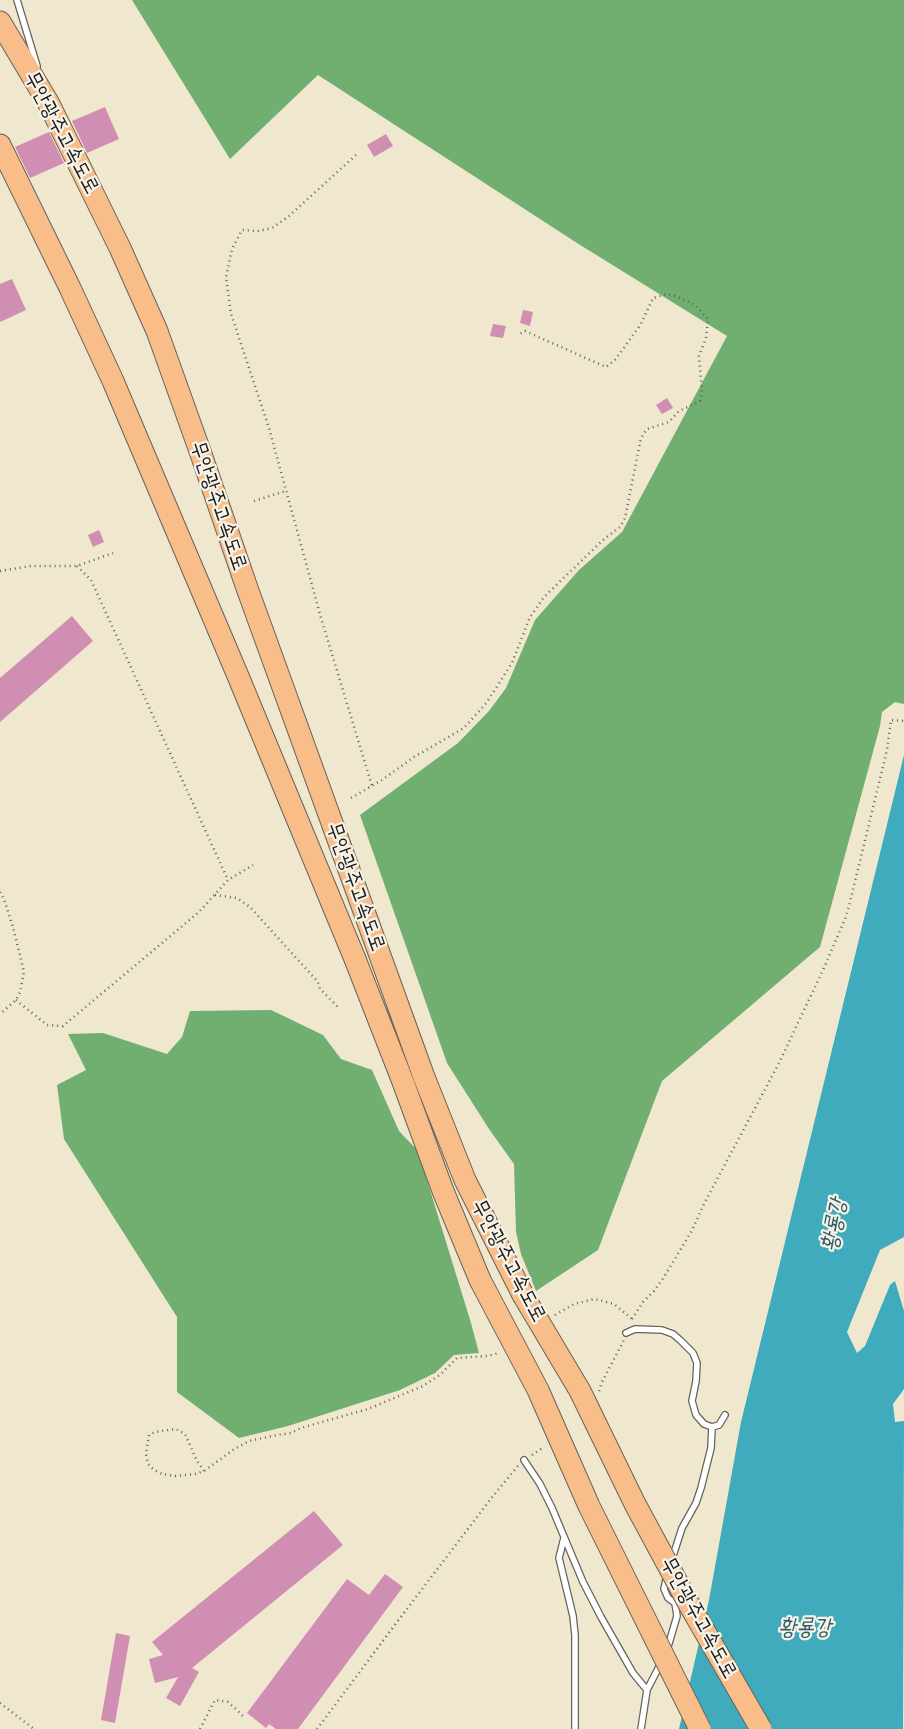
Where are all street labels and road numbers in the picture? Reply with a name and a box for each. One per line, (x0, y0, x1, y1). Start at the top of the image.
street label: 무안광주고속도로 (18, 67, 104, 199)
street label: 무안광주고속도로 (184, 438, 252, 574)
street label: 무안광주고속도로 (320, 819, 390, 955)
street label: 무안광주고속도로 (465, 1195, 551, 1327)
street label: 무안광주고속도로 (654, 1553, 742, 1683)

